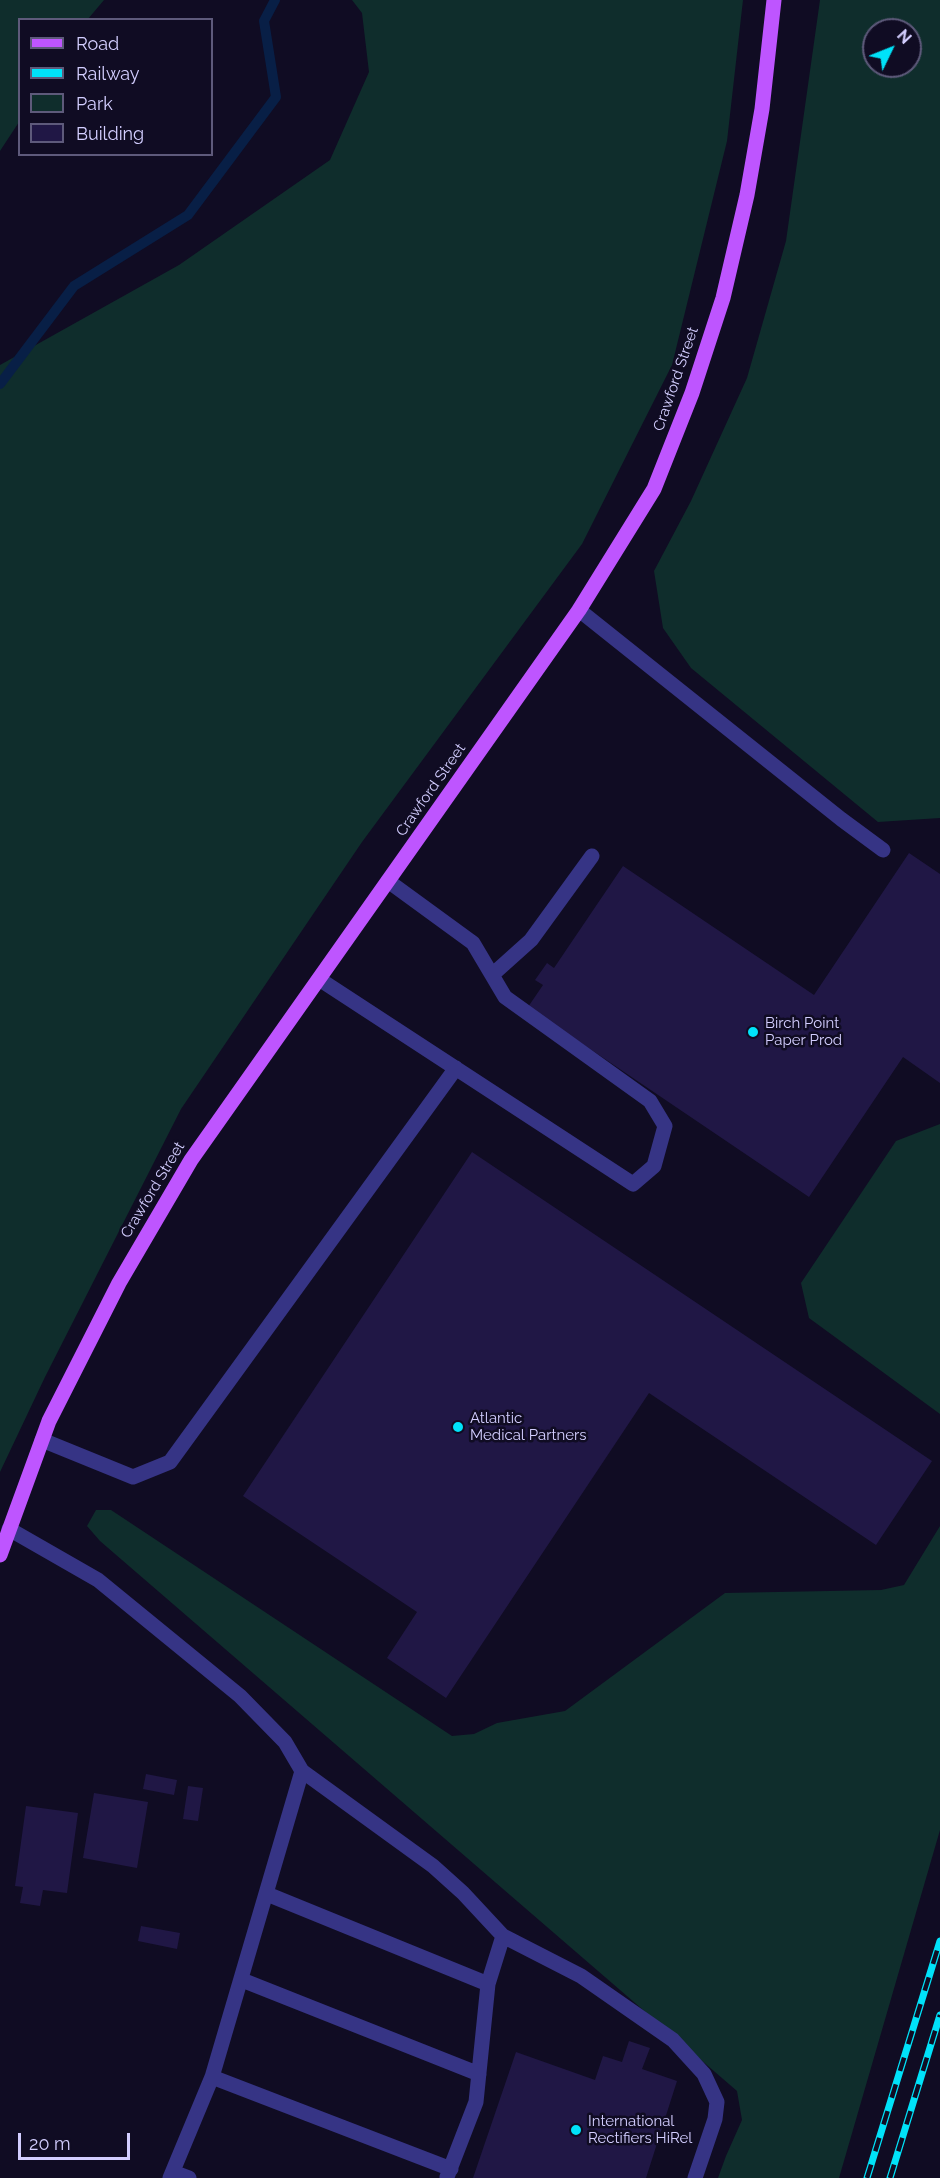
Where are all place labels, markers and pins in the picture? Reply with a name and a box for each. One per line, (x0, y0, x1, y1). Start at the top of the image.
place label: Birch Point Paper Prod (765, 1014, 842, 1049)
marker: Birch Point Paper Prod (746, 1025, 760, 1039)
place label: Atlantic Medical Partners (470, 1409, 587, 1444)
marker: Atlantic Medical Partners (451, 1420, 465, 1434)
place label: International Rectifiers HiRel (588, 2112, 692, 2147)
marker: International Rectifiers HiRel (569, 2123, 583, 2137)

